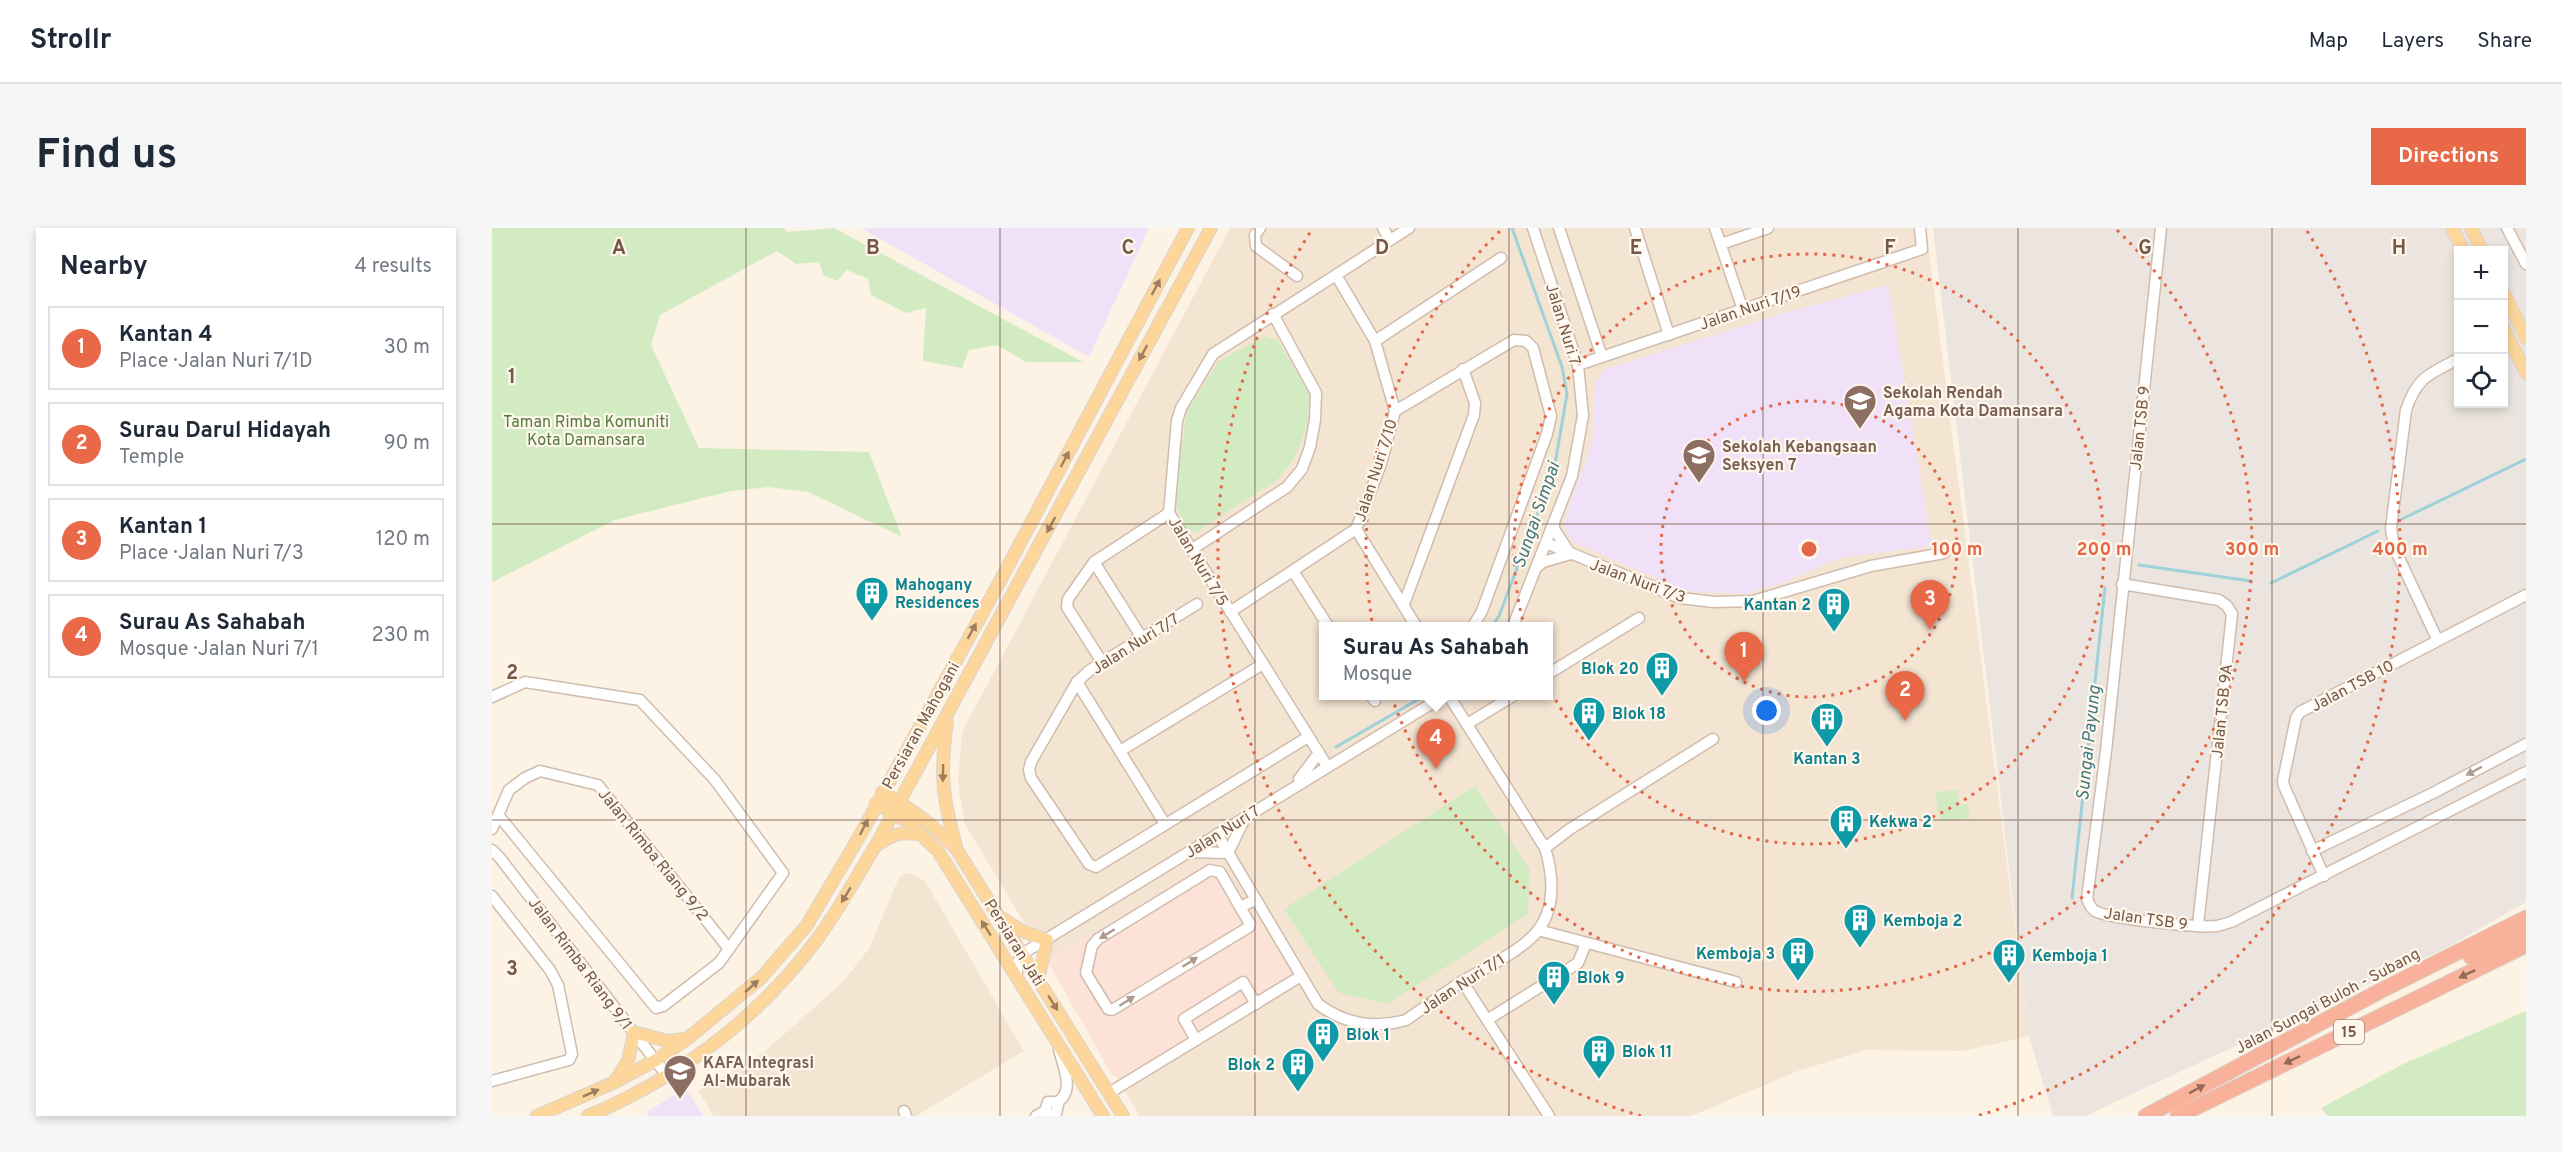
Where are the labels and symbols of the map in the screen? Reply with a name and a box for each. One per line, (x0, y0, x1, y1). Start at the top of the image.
text: A (612, 236, 626, 262)
text: B (866, 236, 880, 262)
text: C (1122, 236, 1134, 262)
text: D (1375, 236, 1389, 262)
text: E (1630, 236, 1642, 262)
text: F (1884, 236, 1896, 262)
text: G (2138, 236, 2152, 262)
text: H (2392, 236, 2406, 262)
one-way arrow (1151, 279, 1161, 296)
street label: Jalan Nuri 7 (1540, 281, 1584, 368)
street label: Jalan Nuri 7/19 (1697, 282, 1804, 336)
one-way arrow (1138, 345, 1148, 362)
text: 1 (508, 365, 516, 391)
school or university icon: Sekolah Rendah Agama Kota Damansara (1842, 383, 1878, 430)
place label: Sekolah Rendah Agama Kota Damansara (1883, 384, 2063, 422)
street label: Jalan TSB 9 (2127, 385, 2155, 471)
park label: Taman Rimba Komuniti Kota Damansara (503, 413, 669, 451)
street label: Jalan Nuri 7/10 (1351, 417, 1403, 525)
school or university icon: Sekolah Kebangsaan Seksyen 7 (1681, 437, 1717, 484)
place label: Sekolah Kebangsaan Seksyen 7 (1722, 438, 1877, 476)
one-way arrow (1060, 451, 1070, 468)
water label: Sungai Simpai (1508, 458, 1567, 572)
street label: Jalan Nuri 7/5 (1163, 514, 1232, 610)
one-way arrow (1046, 517, 1056, 534)
centre of rings (1799, 539, 1819, 559)
text: 100 m (1931, 539, 1983, 562)
text: 200 m (2076, 539, 2132, 562)
text: 300 m (2225, 539, 2279, 562)
text: 400 m (2372, 539, 2428, 562)
street label: Jalan Nuri 7/3 (1587, 555, 1688, 608)
building icon: Mahogany Residences (854, 575, 890, 622)
place label: Mahogany Residences (895, 576, 980, 614)
pin: 3 (1910, 580, 1950, 630)
building icon: Kantan 2 (1816, 586, 1852, 633)
place label: Kantan 2 (1743, 596, 1811, 616)
street label: Jalan Nuri 7/7 (1089, 610, 1184, 680)
one-way arrow (967, 622, 977, 639)
pin: 1 (1724, 632, 1764, 682)
building icon: Blok 20 (1644, 650, 1680, 697)
street label: Jalan TSB 10 (2308, 656, 2398, 717)
street label: Persiaran Mahogani (878, 659, 965, 793)
place label: Blok 20 (1581, 660, 1639, 680)
text: 2 (506, 661, 518, 687)
street label: Jalan TSB 9A (2208, 663, 2238, 759)
pin: 2 (1886, 672, 1924, 721)
water label: Sungai Payung (2072, 684, 2107, 802)
building icon: Blok 18 (1571, 695, 1607, 742)
your location (1752, 696, 1781, 725)
building icon: Kantan 3 (1809, 701, 1845, 748)
place label: Blok 18 (1612, 705, 1666, 725)
pin: 4 (1416, 720, 1456, 769)
place label: Kantan 3 (1793, 750, 1861, 770)
one-way arrow (938, 763, 947, 782)
one-way arrow (2465, 766, 2482, 776)
street label: Jalan Rimba Riang 9/2 (593, 785, 712, 926)
street label: Jalan Nuri 7 (1182, 802, 1264, 864)
building icon: Kekwa 2 (1828, 803, 1864, 850)
place label: Kekwa 2 (1869, 813, 1932, 833)
one-way arrow (859, 819, 868, 836)
one-way arrow (840, 887, 851, 903)
street label: Jalan Rimba Riang 9/1 (523, 894, 636, 1035)
street label: Persiaran Jati (979, 896, 1048, 990)
building icon: Kemboja 2 (1842, 902, 1878, 949)
street label: Jalan TSB 9 (2102, 904, 2189, 936)
place label: Kemboja 2 (1883, 912, 1962, 932)
one-way arrow (981, 920, 992, 936)
one-way arrow (1099, 928, 1115, 939)
building icon: Kemboja 3 (1780, 935, 1816, 982)
building icon: Kemboja 1 (1991, 937, 2027, 984)
place label: Kemboja 3 (1696, 945, 1775, 965)
street label: Jalan Sungai Buloh - Subang (2232, 945, 2424, 1059)
place label: Kemboja 1 (2032, 947, 2108, 967)
street label: Jalan Nuri 7/1 (1417, 950, 1509, 1019)
one-way arrow (1182, 956, 1198, 967)
text: 3 (506, 957, 518, 983)
building icon: Blok 9 (1536, 959, 1572, 1006)
place label: Blok 9 (1577, 969, 1625, 989)
one-way arrow (2459, 969, 2476, 978)
one-way arrow (744, 980, 759, 993)
one-way arrow (1048, 995, 1059, 1012)
one-way arrow (1119, 996, 1135, 1007)
building icon: Blok 1 (1305, 1016, 1341, 1063)
road number: 15 (2334, 1020, 2364, 1044)
place label: Blok 1 (1346, 1026, 1390, 1046)
building icon: Blok 11 (1581, 1033, 1617, 1080)
place label: Blok 11 (1622, 1043, 1673, 1063)
building icon: Blok 2 (1280, 1046, 1316, 1093)
school or university icon: KAFA Integrasi Al-Mubarak (662, 1053, 698, 1100)
place label: KAFA Integrasi Al-Mubarak (703, 1054, 814, 1092)
one-way arrow (2284, 1055, 2301, 1064)
place label: Blok 2 (1228, 1056, 1275, 1076)
one-way arrow (2189, 1084, 2206, 1094)
one-way arrow (582, 1089, 599, 1098)

